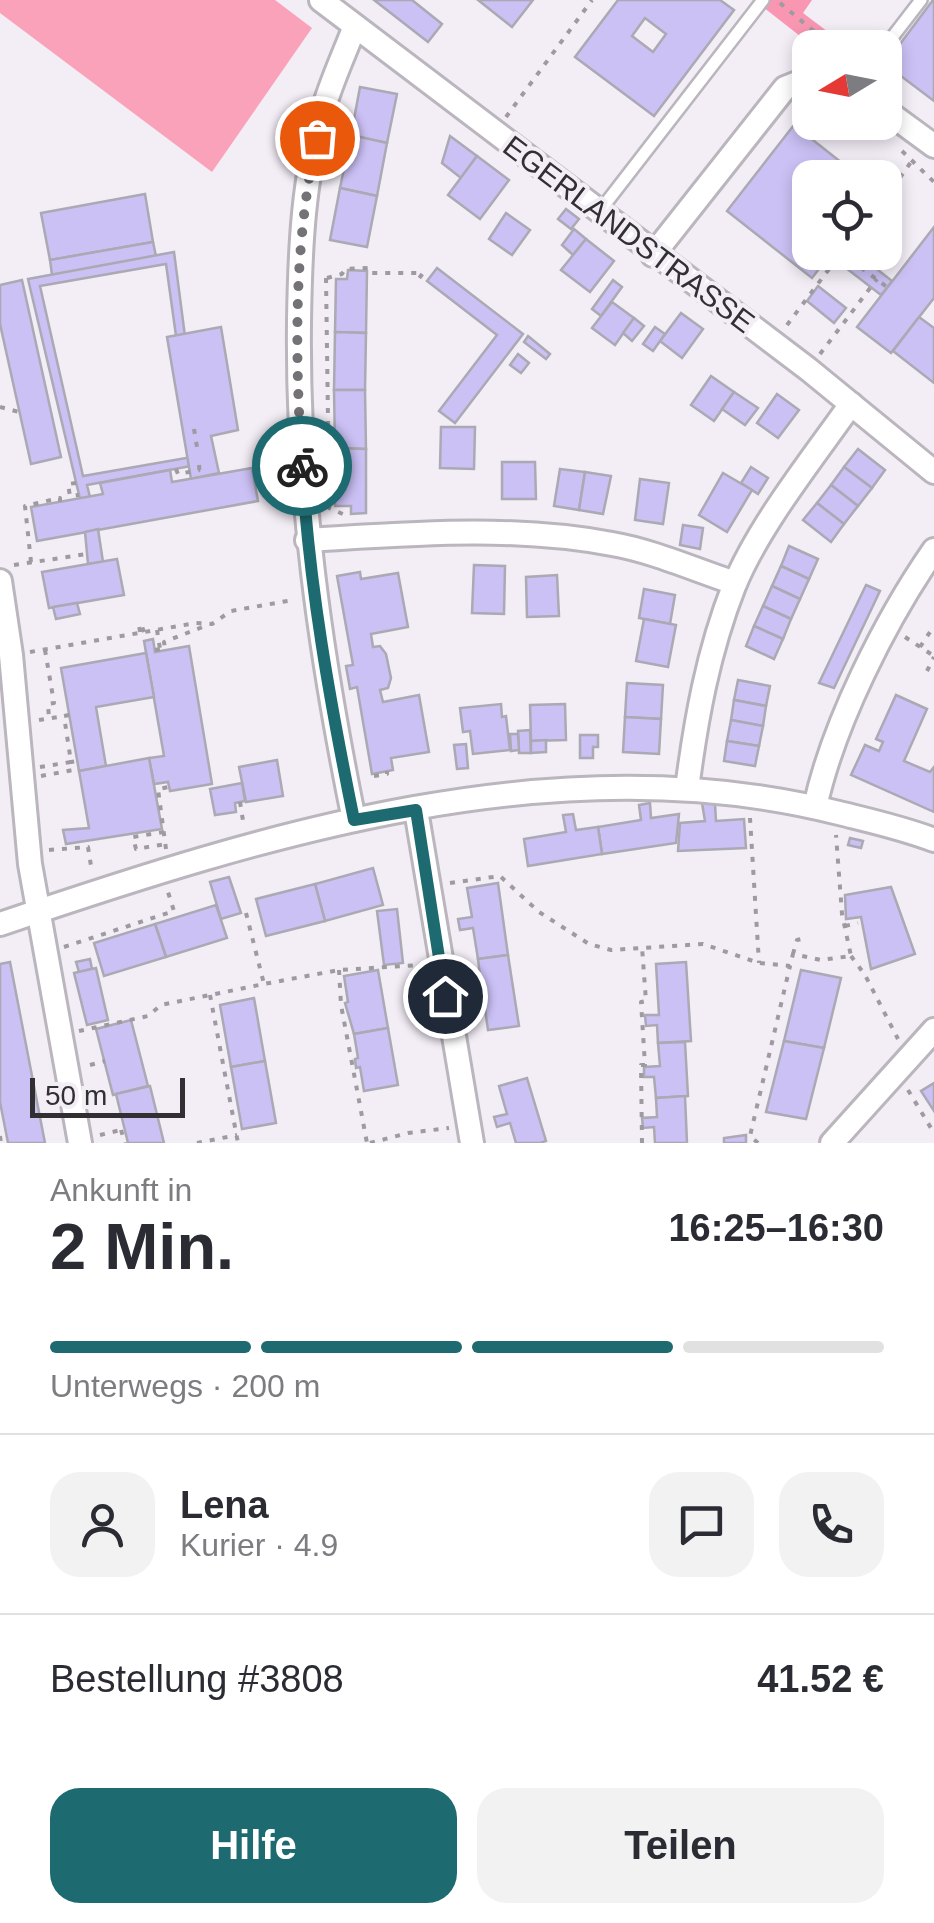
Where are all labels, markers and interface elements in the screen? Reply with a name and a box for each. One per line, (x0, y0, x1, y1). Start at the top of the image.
north arrow (792, 30, 902, 140)
map controls (792, 30, 902, 270)
pin (275, 96, 360, 181)
icon: bag (290, 111, 345, 166)
street label: EGERLANDSTRASSE (497, 129, 761, 339)
button: locate (792, 160, 902, 270)
courier (252, 416, 352, 516)
icon: bike (275, 439, 330, 494)
pin (403, 954, 488, 1039)
icon: home (418, 969, 473, 1024)
scale bar (30, 1073, 185, 1118)
text: 50 m (45, 1080, 107, 1111)
text: Ankunft in (50, 1172, 192, 1208)
text: 16:25–16:30 (668, 1207, 884, 1249)
text: 2 Min. (50, 1210, 234, 1283)
text: Unterwegs · 200 m (50, 1368, 320, 1404)
button: person (50, 1472, 155, 1577)
button: chat (649, 1472, 754, 1577)
button: phone (779, 1472, 884, 1577)
text: Lena (180, 1484, 269, 1526)
text: Kurier · 4.9 (180, 1527, 338, 1563)
text: Bestellung #3808 (50, 1658, 344, 1700)
text: 41.52 € (757, 1658, 884, 1700)
button: Hilfe (50, 1788, 457, 1903)
button: Teilen (477, 1788, 884, 1903)

